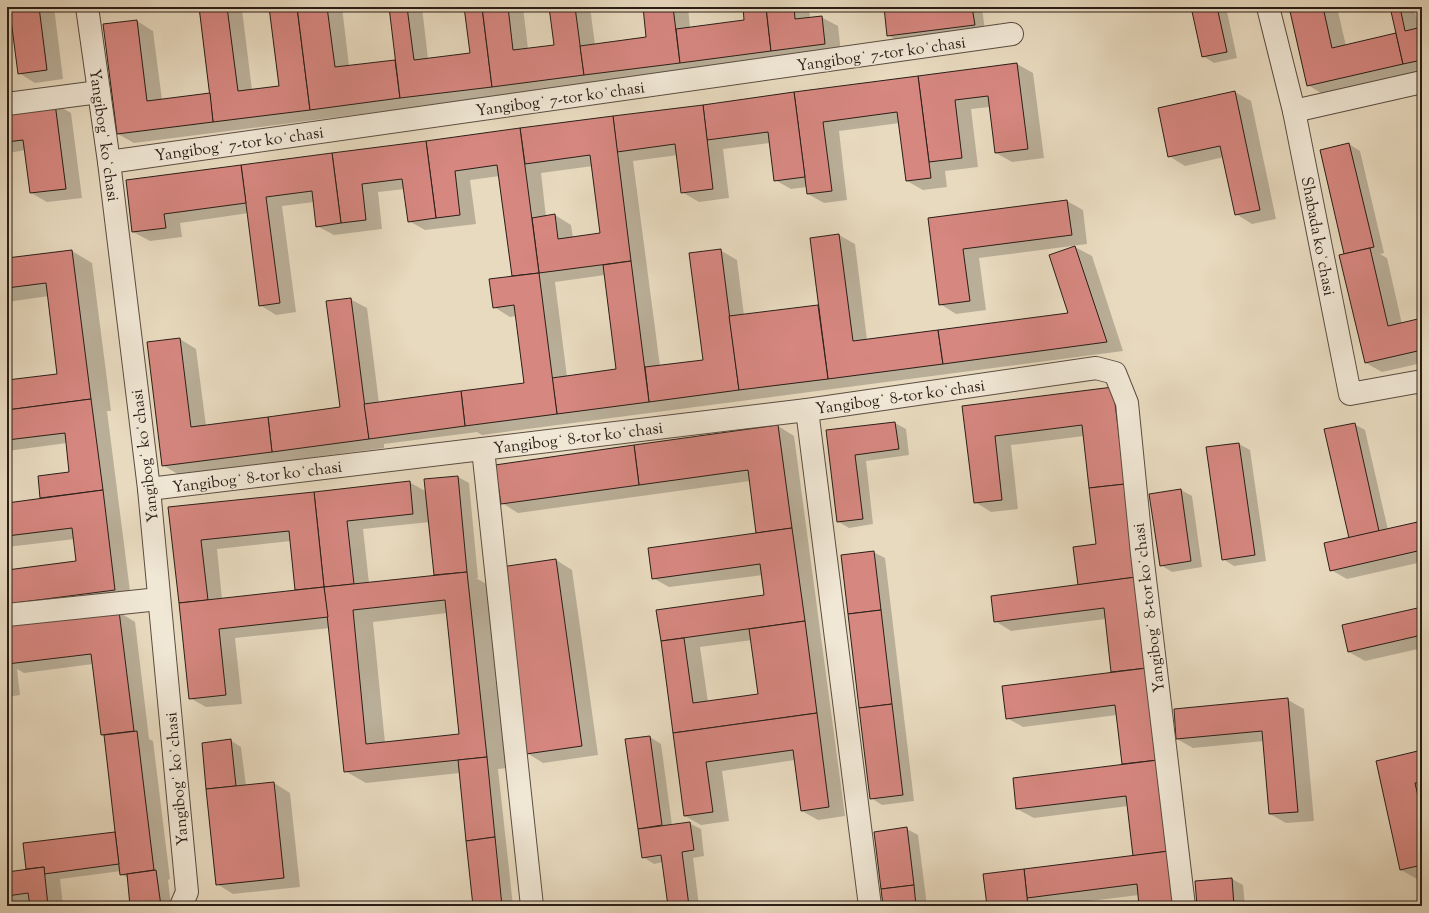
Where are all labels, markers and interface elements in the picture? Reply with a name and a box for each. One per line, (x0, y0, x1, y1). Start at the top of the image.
street label: Yangibogʻ 7-tor koʻchasi (795, 32, 968, 79)
street label: Yangibogʻ koʻchasi (82, 67, 123, 204)
street label: Yangibogʻ 7-tor koʻchasi (474, 77, 647, 124)
street label: Yangibogʻ 7-tor koʻchasi (153, 122, 326, 169)
street label: Shabada koʻchasi (1294, 175, 1339, 298)
street label: Yangibogʻ 8-tor koʻchasi (814, 375, 987, 422)
street label: Yangibogʻ koʻchasi (127, 387, 166, 524)
street label: Yangibogʻ 8-tor koʻchasi (492, 418, 665, 461)
street label: Yangibogʻ 8-tor koʻchasi (171, 457, 344, 500)
street label: Yangibogʻ 8-tor koʻchasi (1129, 521, 1172, 694)
street label: Yangibogʻ koʻchasi (161, 711, 196, 846)

